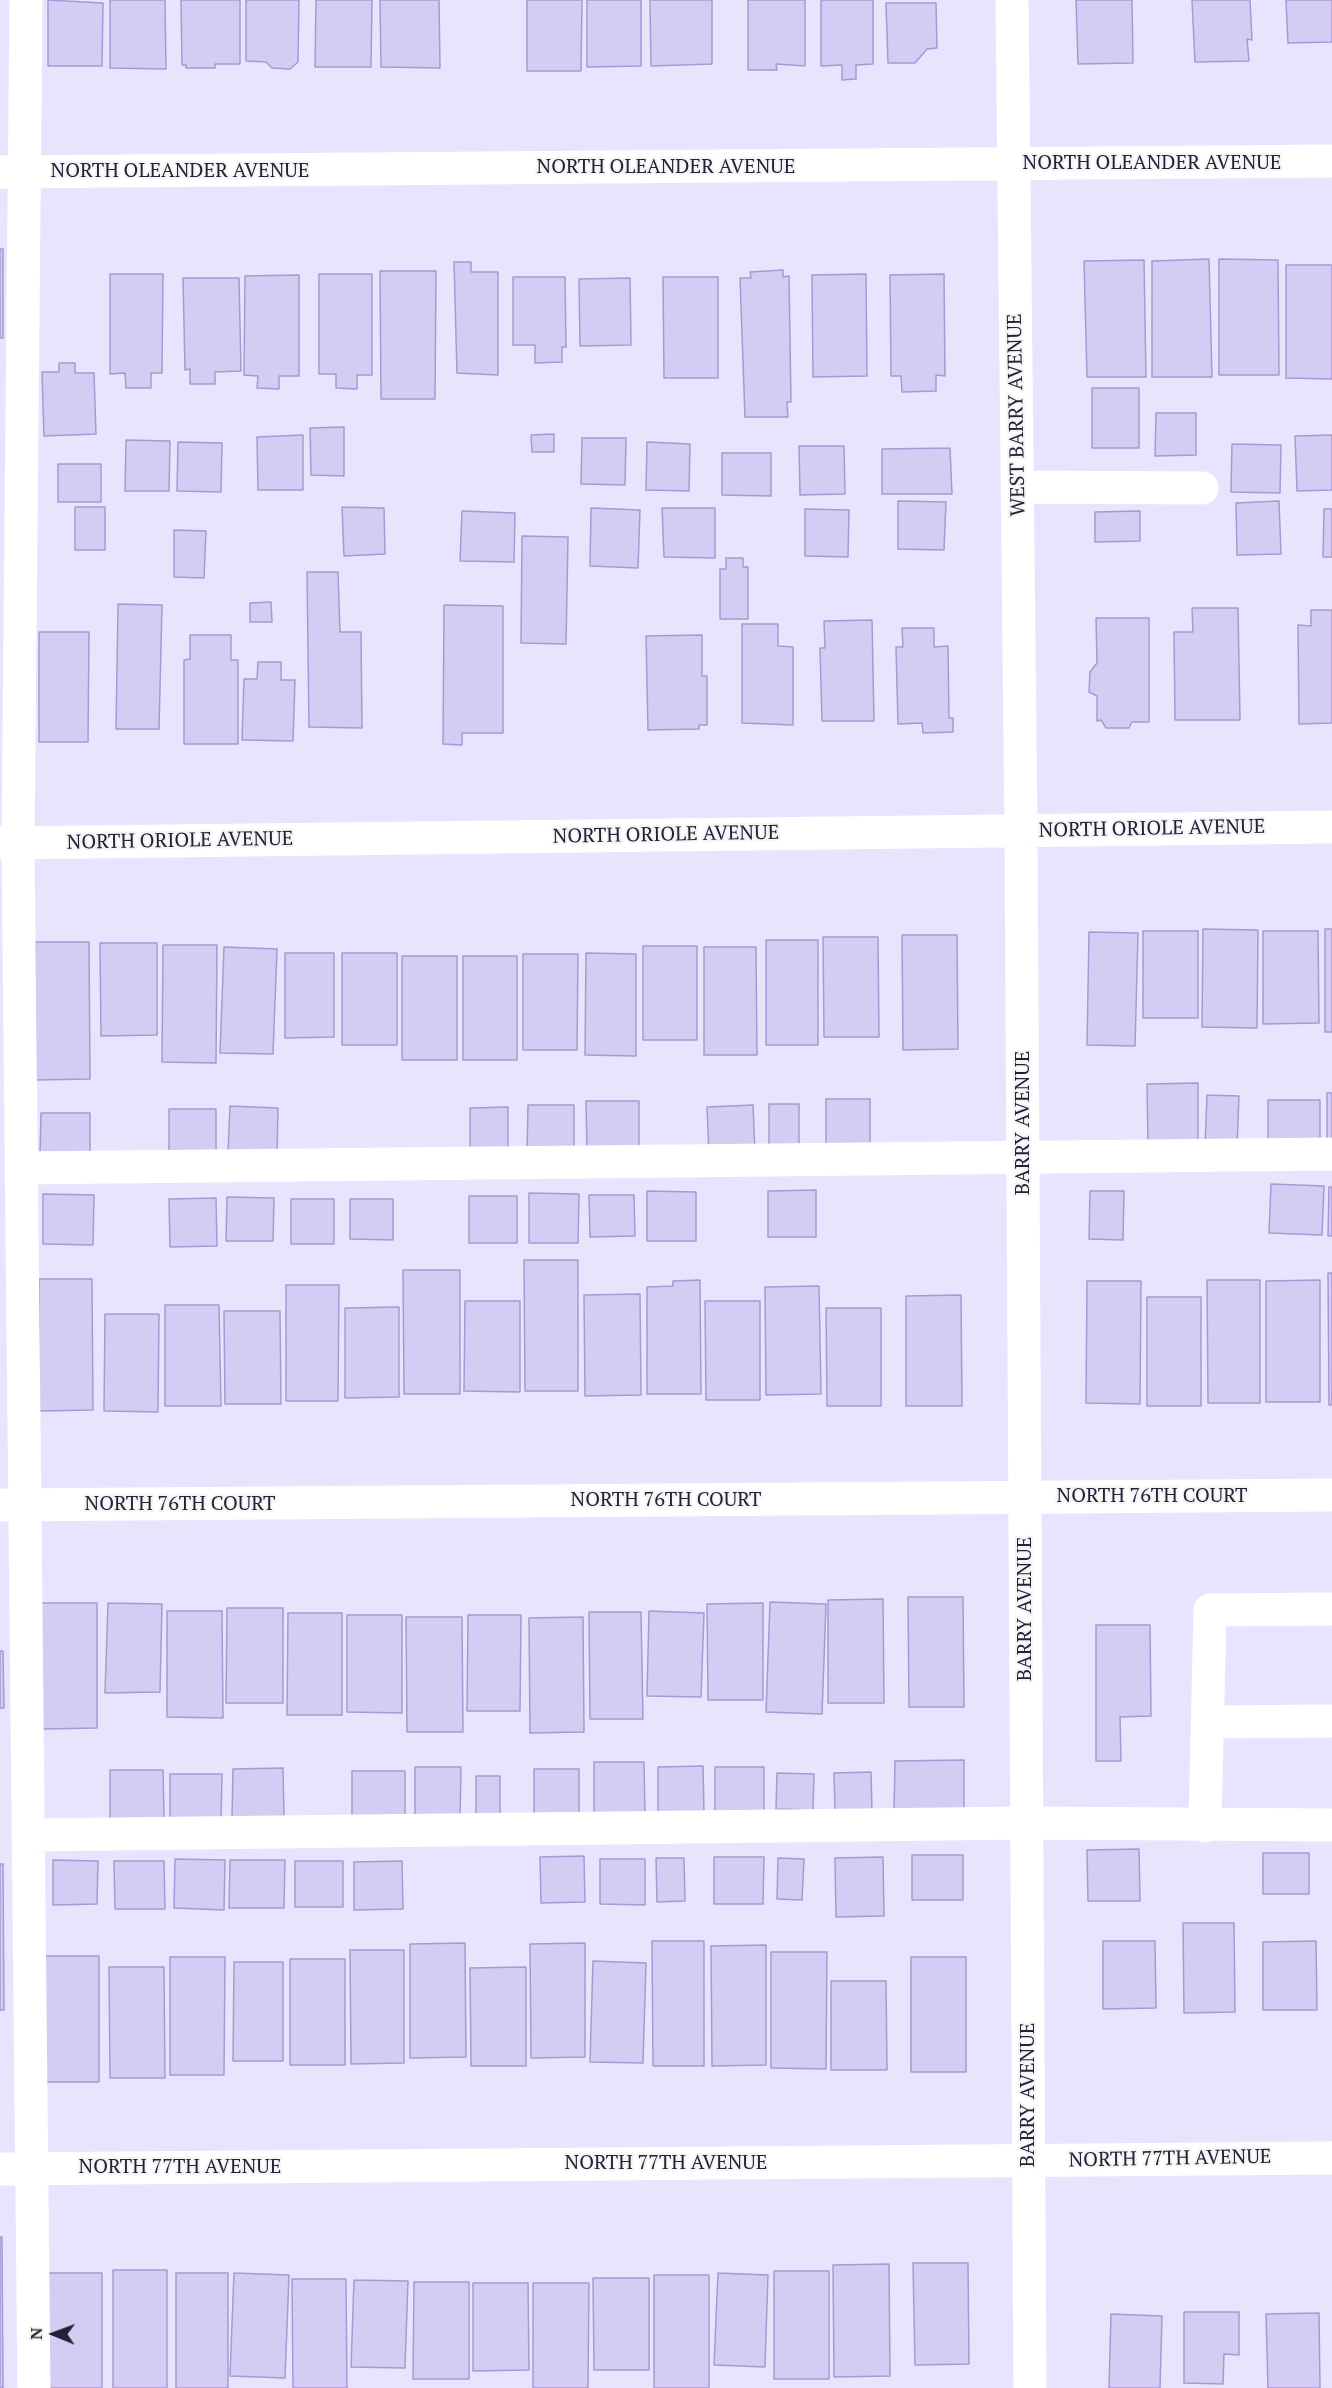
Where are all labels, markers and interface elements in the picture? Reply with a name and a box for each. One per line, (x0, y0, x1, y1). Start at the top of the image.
street label: NORTH OLEANDER AVENUE (1023, 151, 1281, 175)
street label: NORTH OLEANDER AVENUE (537, 155, 795, 179)
street label: NORTH OLEANDER AVENUE (51, 159, 309, 183)
street label: WEST BARRY AVENUE (1003, 313, 1031, 517)
street label: NORTH ORIOLE AVENUE (1039, 815, 1265, 843)
street label: NORTH ORIOLE AVENUE (553, 821, 779, 849)
street label: NORTH ORIOLE AVENUE (67, 827, 293, 855)
street label: BARRY AVENUE (1011, 1051, 1035, 1195)
street label: NORTH 76TH COURT (1057, 1484, 1247, 1508)
street label: NORTH 76TH COURT (571, 1488, 761, 1512)
street label: NORTH 76TH COURT (85, 1492, 275, 1516)
street label: BARRY AVENUE (1013, 1537, 1037, 1681)
street label: BARRY AVENUE (1016, 2023, 1040, 2167)
street label: NORTH 77TH AVENUE (1068, 2145, 1272, 2173)
street label: NORTH 77TH AVENUE (565, 2151, 767, 2175)
street label: NORTH 77TH AVENUE (79, 2155, 281, 2179)
north arrow (24, 2304, 84, 2364)
text: N (25, 2327, 47, 2340)

